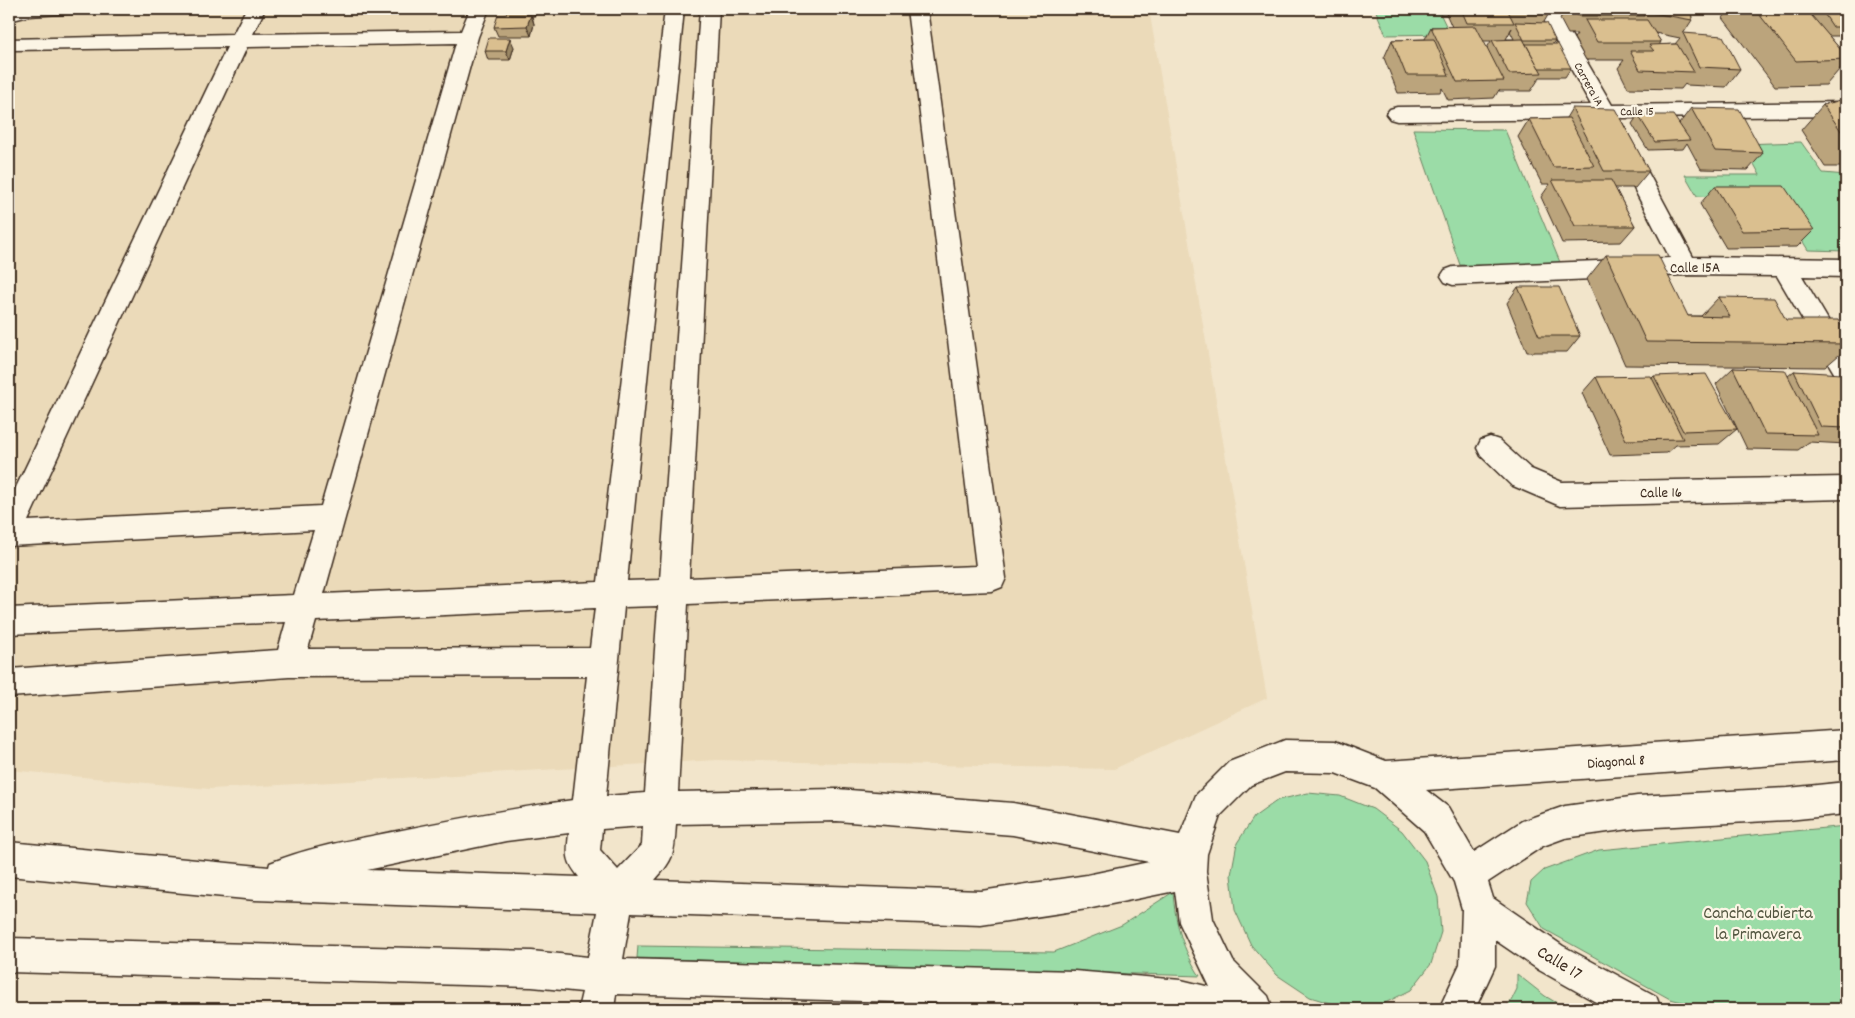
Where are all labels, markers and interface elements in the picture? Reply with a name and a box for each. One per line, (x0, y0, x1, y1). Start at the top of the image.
street label: Carrera 1A (1569, 60, 1607, 110)
street label: Calle 15 (1620, 104, 1654, 121)
street label: Calle 15A (1670, 258, 1720, 280)
street label: Calle 16 (1640, 483, 1682, 505)
street label: Diagonal 8 (1587, 750, 1646, 776)
park label: Cancha cubierta la Primavera (1703, 902, 1813, 948)
street label: Calle 17 (1531, 941, 1586, 987)

